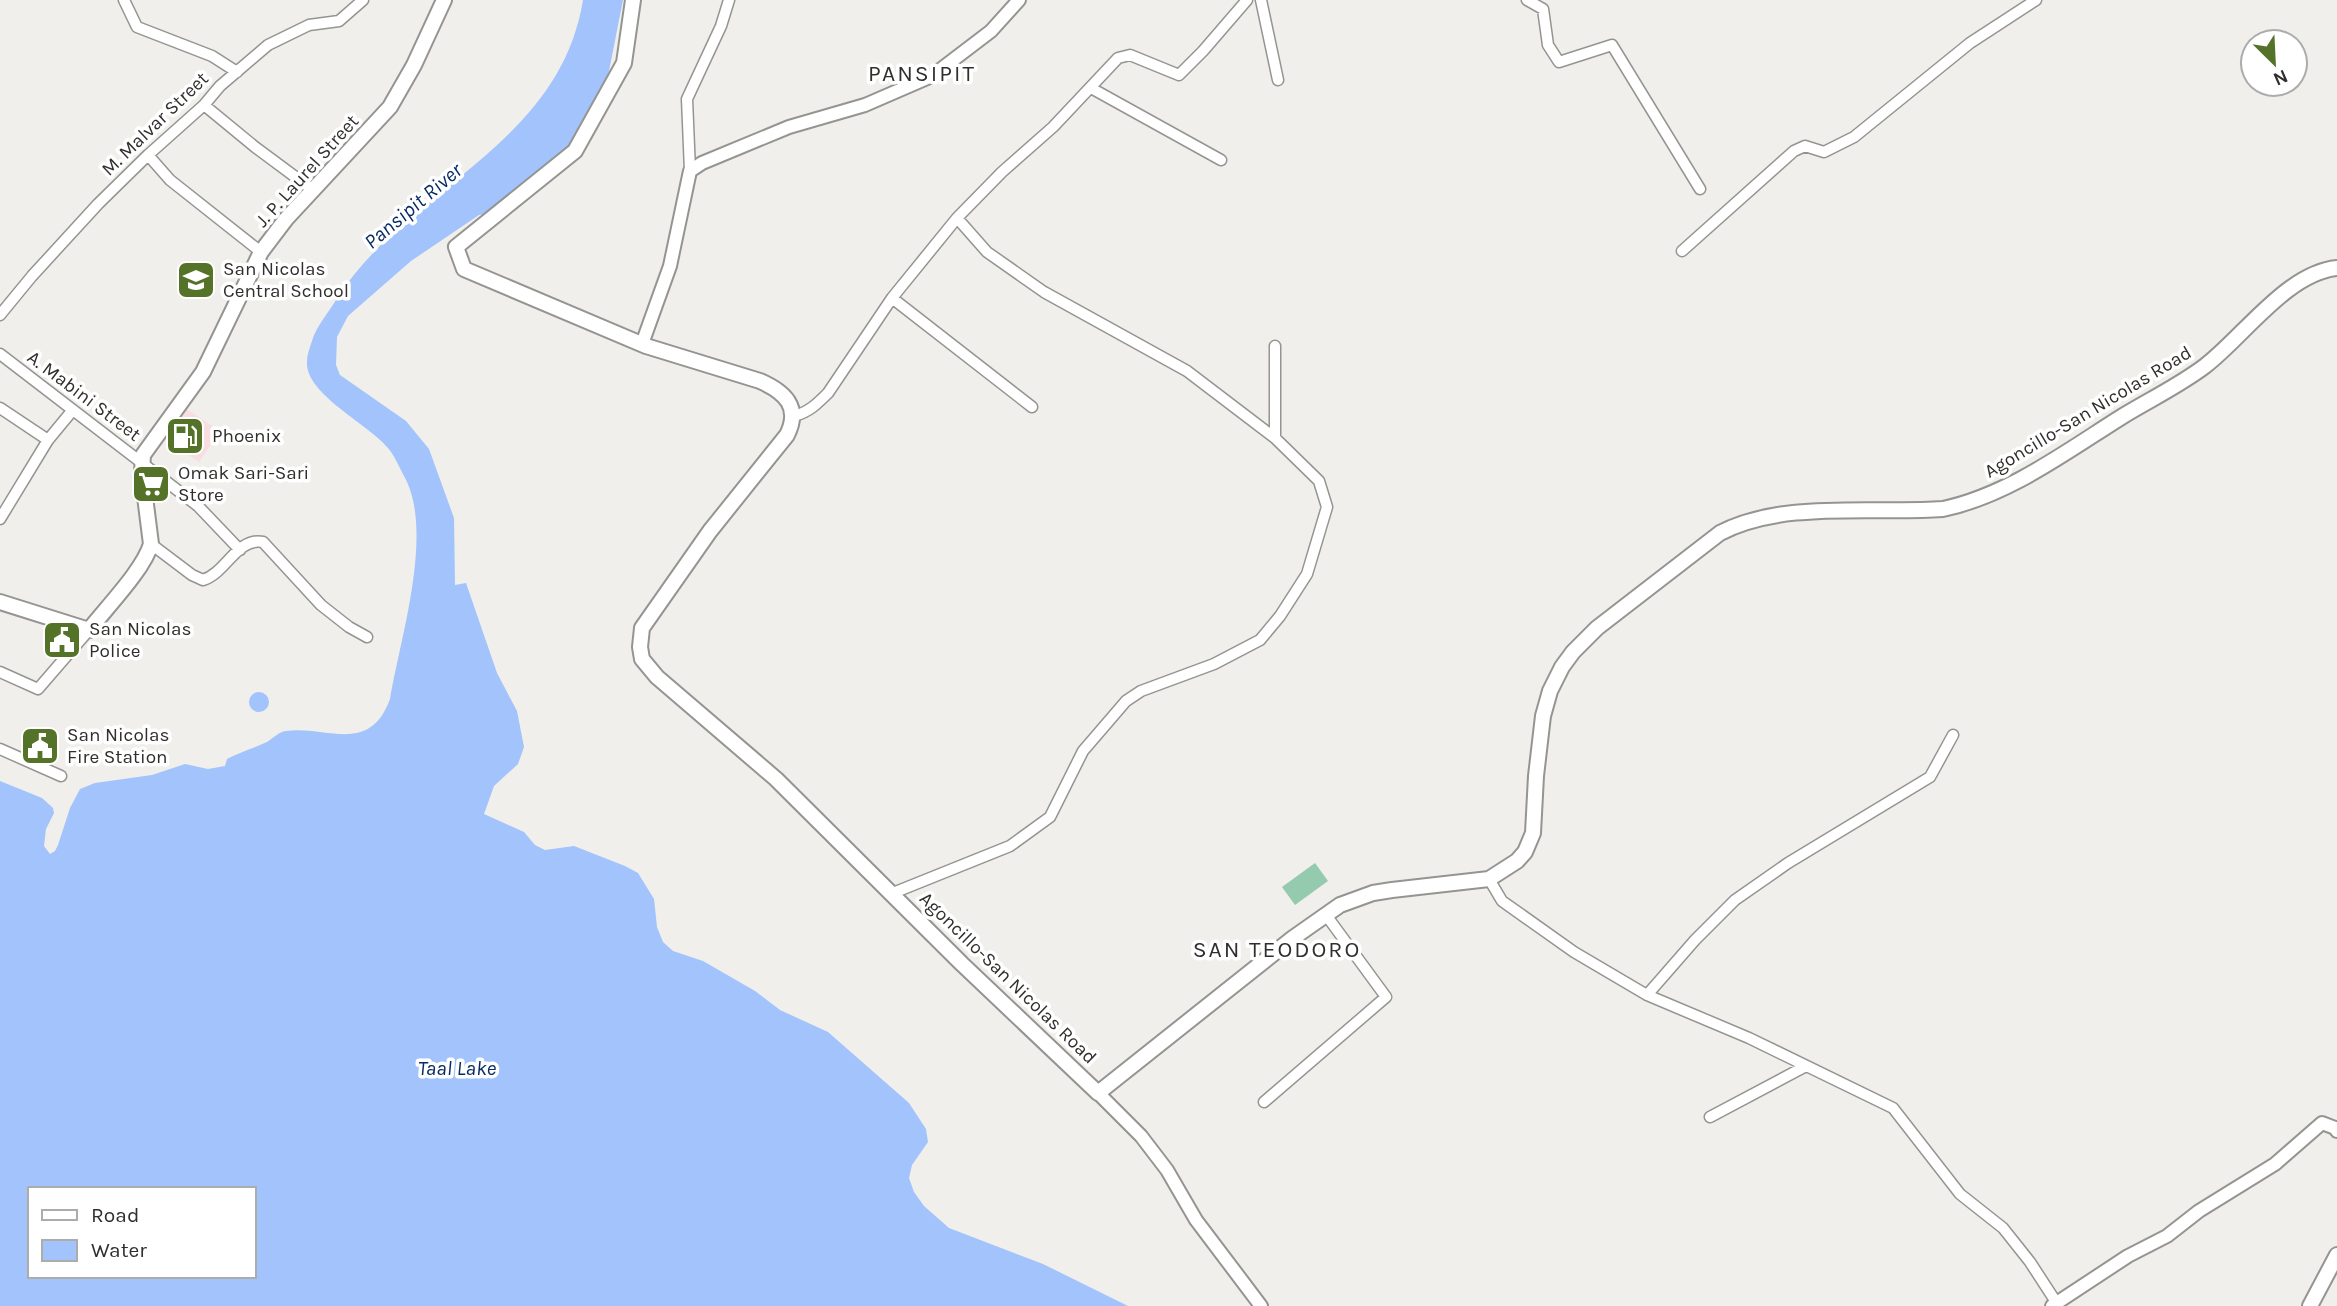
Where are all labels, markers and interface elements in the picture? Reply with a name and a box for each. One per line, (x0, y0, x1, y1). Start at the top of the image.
north arrow (2239, 28, 2309, 98)
district label: PANSIPIT (868, 60, 976, 87)
text: N (2270, 65, 2291, 90)
street label: M. Malvar Street (97, 68, 213, 180)
street label: J. P. Laurel Street (251, 110, 363, 232)
water label: Pansipit River (359, 158, 467, 254)
place label: San Nicolas Central School (223, 258, 349, 302)
school or university icon: San Nicolas Central School (175, 259, 217, 301)
street label: Agoncillo-San Nicolas Road (1981, 341, 2195, 483)
street label: A. Mabini Street (23, 346, 145, 446)
fuel station icon: Phoenix (164, 415, 206, 457)
place label: Phoenix (212, 425, 281, 447)
place label: Omak Sari-Sari Store (178, 462, 309, 506)
supermarket icon: Omak Sari-Sari Store (130, 463, 172, 505)
place label: San Nicolas Police (89, 618, 192, 662)
public building icon: San Nicolas Police (41, 619, 83, 661)
place label: San Nicolas Fire Station (67, 724, 170, 768)
public building icon: San Nicolas Fire Station (19, 725, 61, 767)
street label: Agoncillo-San Nicolas Road (915, 888, 1101, 1068)
district label: SAN TEODORO (1193, 936, 1361, 963)
water label: Taal Lake (418, 1056, 497, 1080)
legend (28, 1187, 256, 1278)
text: Road (91, 1203, 139, 1227)
text: Water (91, 1238, 147, 1262)

